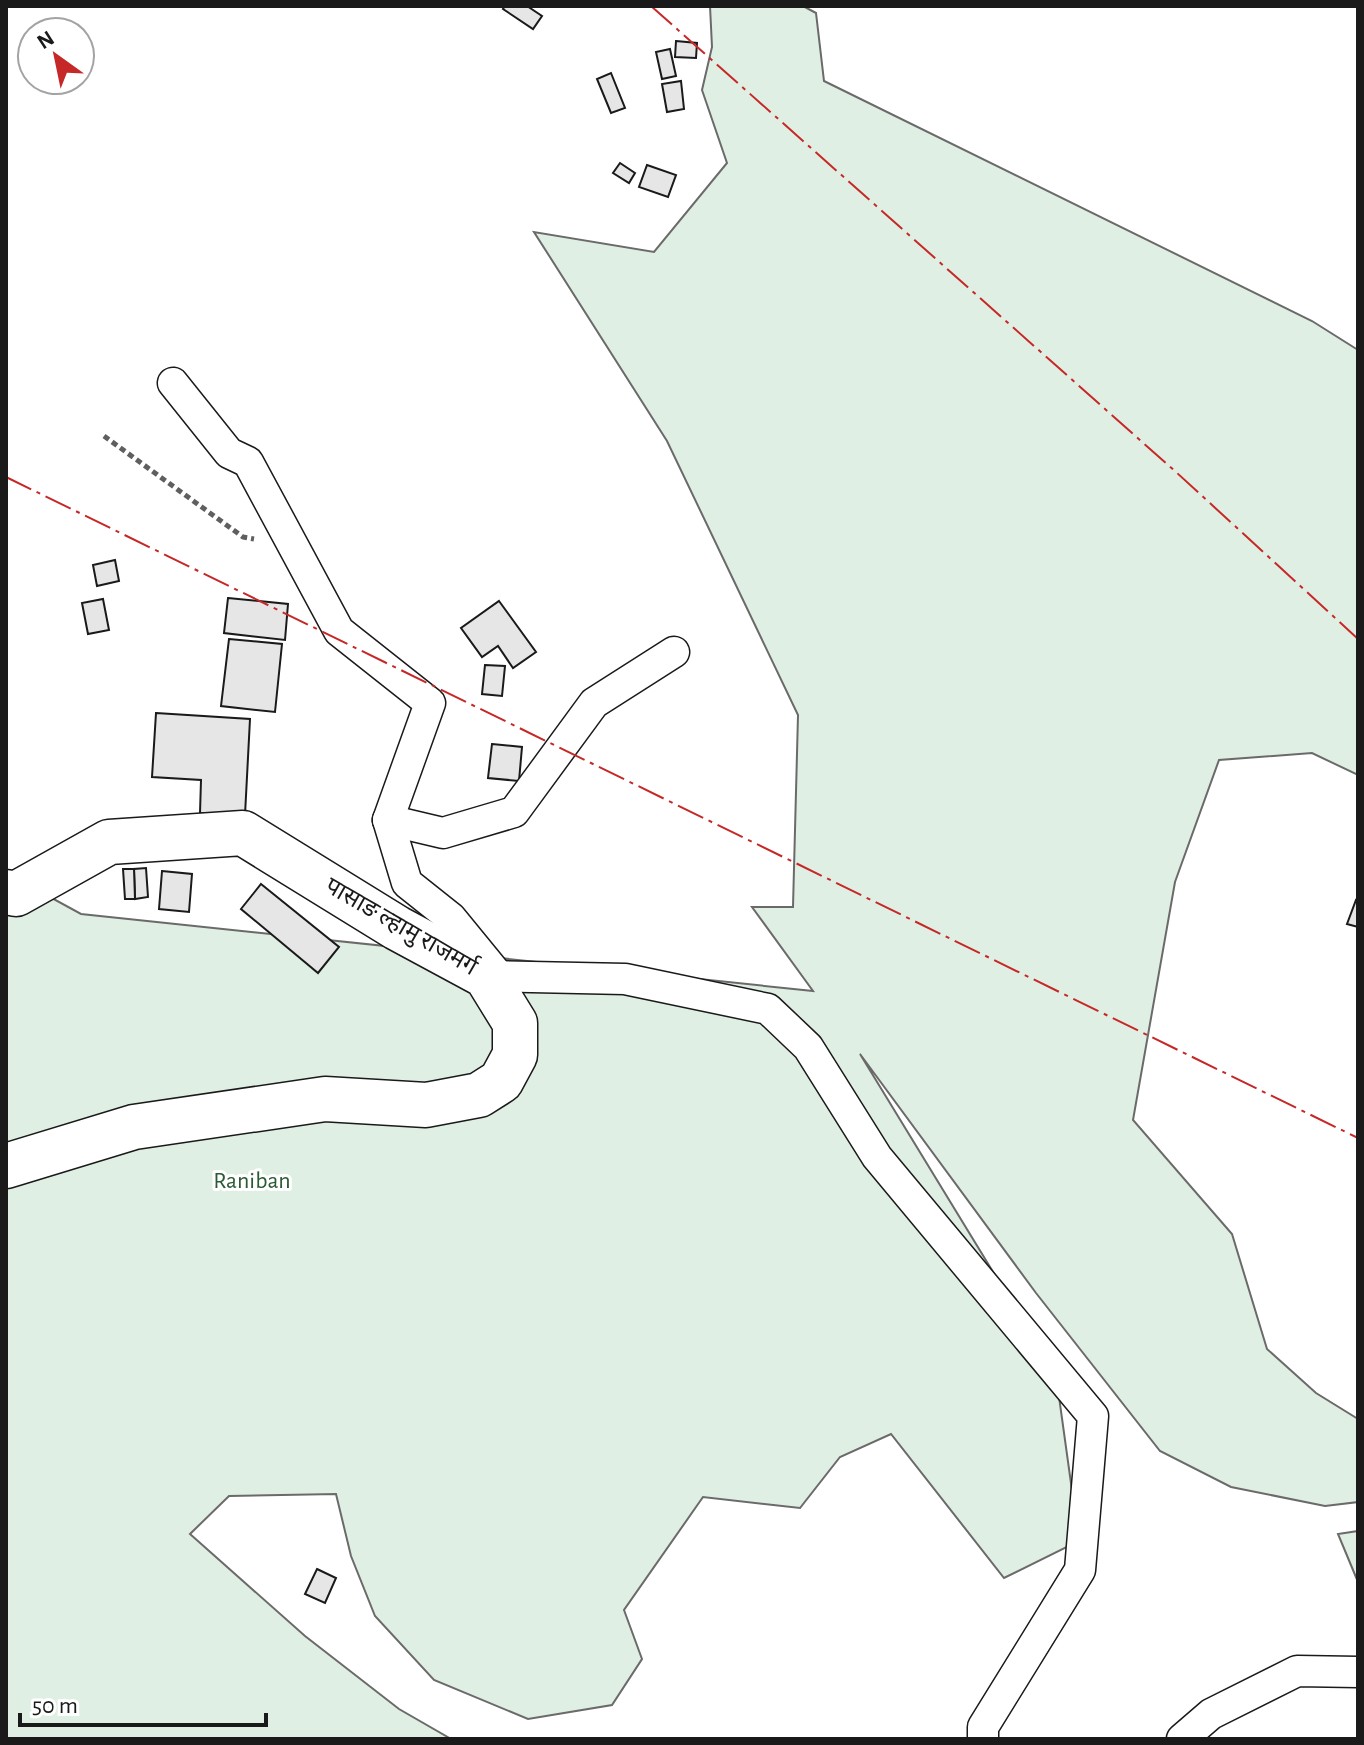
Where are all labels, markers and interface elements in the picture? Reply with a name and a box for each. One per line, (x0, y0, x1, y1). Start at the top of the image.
north arrow (16, 16, 96, 96)
text: N (33, 27, 58, 53)
street label: पासाङ ल्हामु राजमर्ग (320, 871, 483, 982)
park label: Raniban (213, 1169, 291, 1193)
scale bar (20, 1677, 266, 1727)
text: 50 m (32, 1694, 78, 1718)

